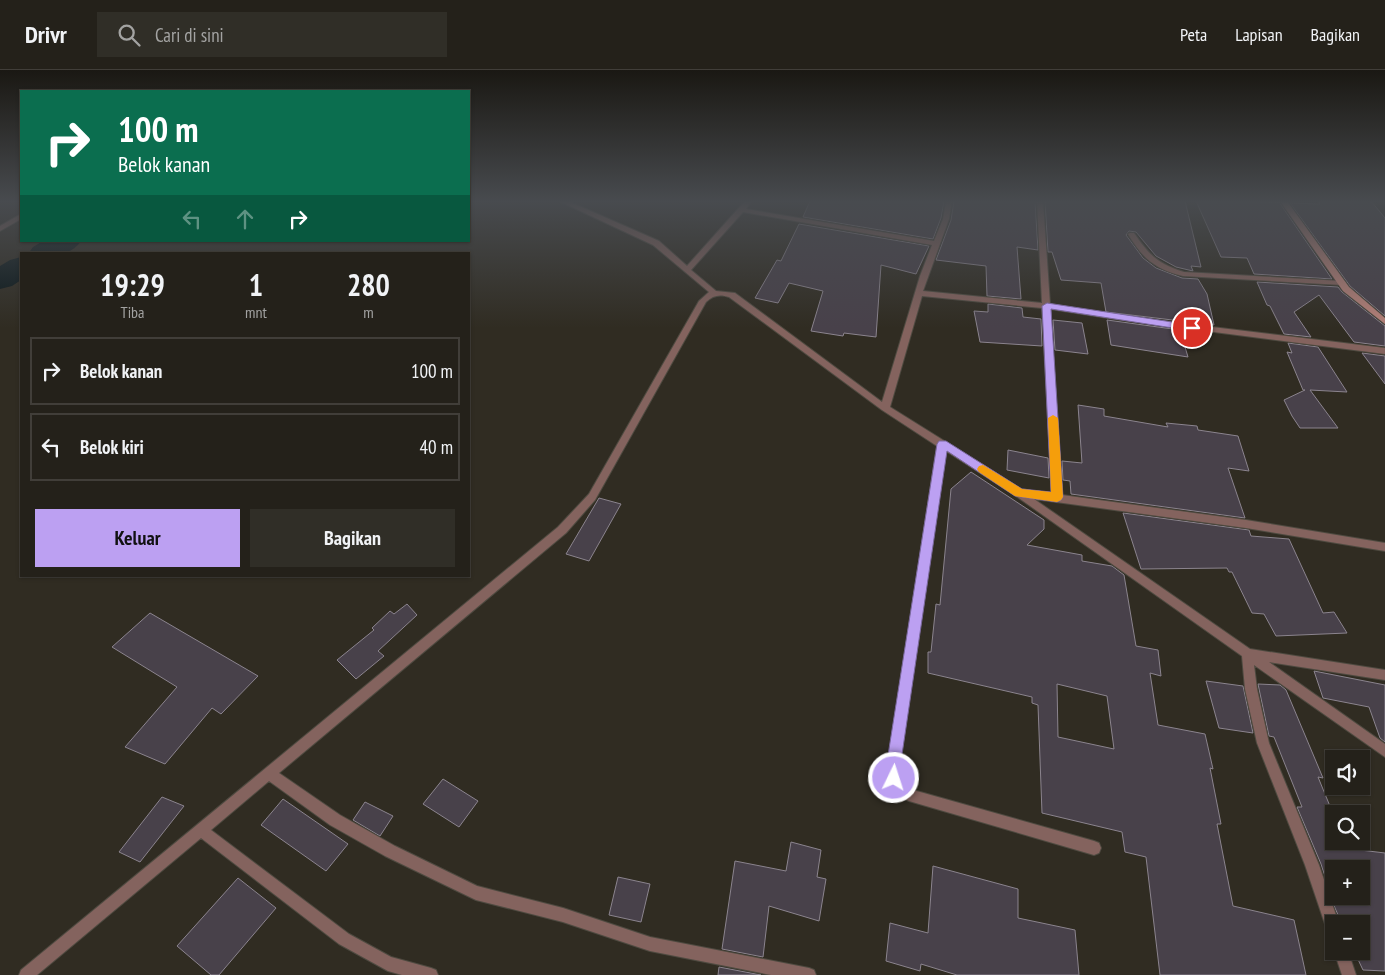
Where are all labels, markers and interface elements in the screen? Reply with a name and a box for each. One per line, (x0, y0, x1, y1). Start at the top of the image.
search box (97, 12, 447, 57)
text: Drivr (25, 19, 67, 50)
icon: search (115, 21, 143, 49)
text: Cari di sini (155, 23, 224, 47)
text: Peta (1180, 23, 1207, 46)
text: Lapisan (1235, 23, 1283, 46)
text: Bagikan (1311, 23, 1360, 46)
text: 100 m (118, 106, 199, 152)
icon: right (35, 110, 100, 175)
text: Belok kanan (118, 150, 210, 178)
icon: left (178, 205, 206, 233)
icon: ahead (231, 205, 259, 233)
icon: right (284, 205, 312, 233)
text: 19:29 (100, 265, 165, 304)
text: 1 (249, 265, 263, 304)
text: 280 (347, 265, 390, 304)
text: Tiba (121, 302, 144, 322)
text: mnt (245, 302, 267, 322)
text: m (363, 302, 374, 322)
pin (1171, 307, 1213, 349)
icon: arrive (1178, 314, 1206, 342)
icon: right (37, 357, 65, 385)
text: Belok kanan (80, 359, 162, 383)
text: 100 m (411, 359, 453, 383)
icon: left (37, 433, 65, 461)
text: Belok kiri (80, 435, 144, 459)
text: 40 m (420, 435, 453, 459)
button: Keluar (35, 509, 240, 567)
button: Bagikan (250, 509, 455, 567)
map controls (1325, 750, 1370, 960)
button: sound (1325, 750, 1370, 795)
position arrow (867, 751, 919, 803)
button: search (1325, 805, 1370, 850)
button: + (1325, 860, 1370, 905)
button: − (1325, 915, 1370, 960)

